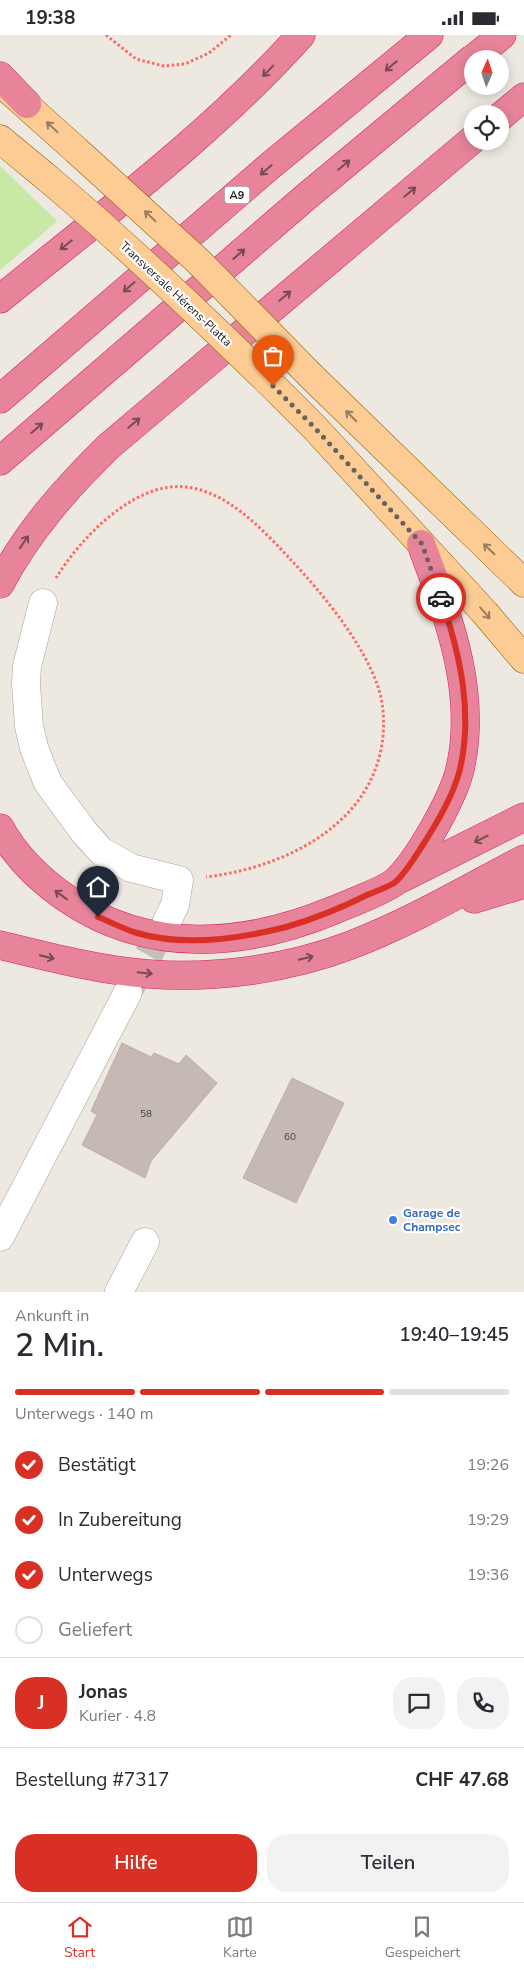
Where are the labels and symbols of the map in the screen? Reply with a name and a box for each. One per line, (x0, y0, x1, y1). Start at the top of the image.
north arrow (464, 50, 509, 95)
one-way arrow (385, 60, 398, 71)
one-way arrow (262, 65, 274, 77)
one-way arrow (45, 121, 58, 133)
one-way arrow (338, 160, 351, 171)
one-way arrow (260, 164, 273, 175)
one-way arrow (403, 186, 416, 197)
road number: A9 (224, 187, 250, 203)
one-way arrow (143, 210, 156, 222)
street label: Transversale Hérens-Platta (117, 238, 235, 350)
one-way arrow (59, 240, 72, 251)
one-way arrow (233, 248, 246, 260)
one-way arrow (123, 281, 136, 293)
one-way arrow (279, 290, 292, 302)
pin (252, 335, 294, 386)
one-way arrow (345, 410, 357, 422)
one-way arrow (128, 417, 141, 429)
one-way arrow (30, 423, 43, 434)
one-way arrow (19, 535, 29, 549)
one-way arrow (483, 543, 495, 555)
courier (416, 573, 466, 623)
one-way arrow (479, 607, 491, 620)
one-way arrow (474, 835, 489, 844)
pin (77, 866, 119, 917)
one-way arrow (55, 889, 68, 900)
one-way arrow (39, 953, 55, 962)
one-way arrow (297, 953, 313, 963)
one-way arrow (136, 968, 152, 978)
house number: 58 (140, 1107, 152, 1121)
house number: 60 (284, 1130, 296, 1144)
place label: Garage de Champsec (403, 1205, 461, 1235)
marker: Garage de Champsec (387, 1214, 399, 1226)

